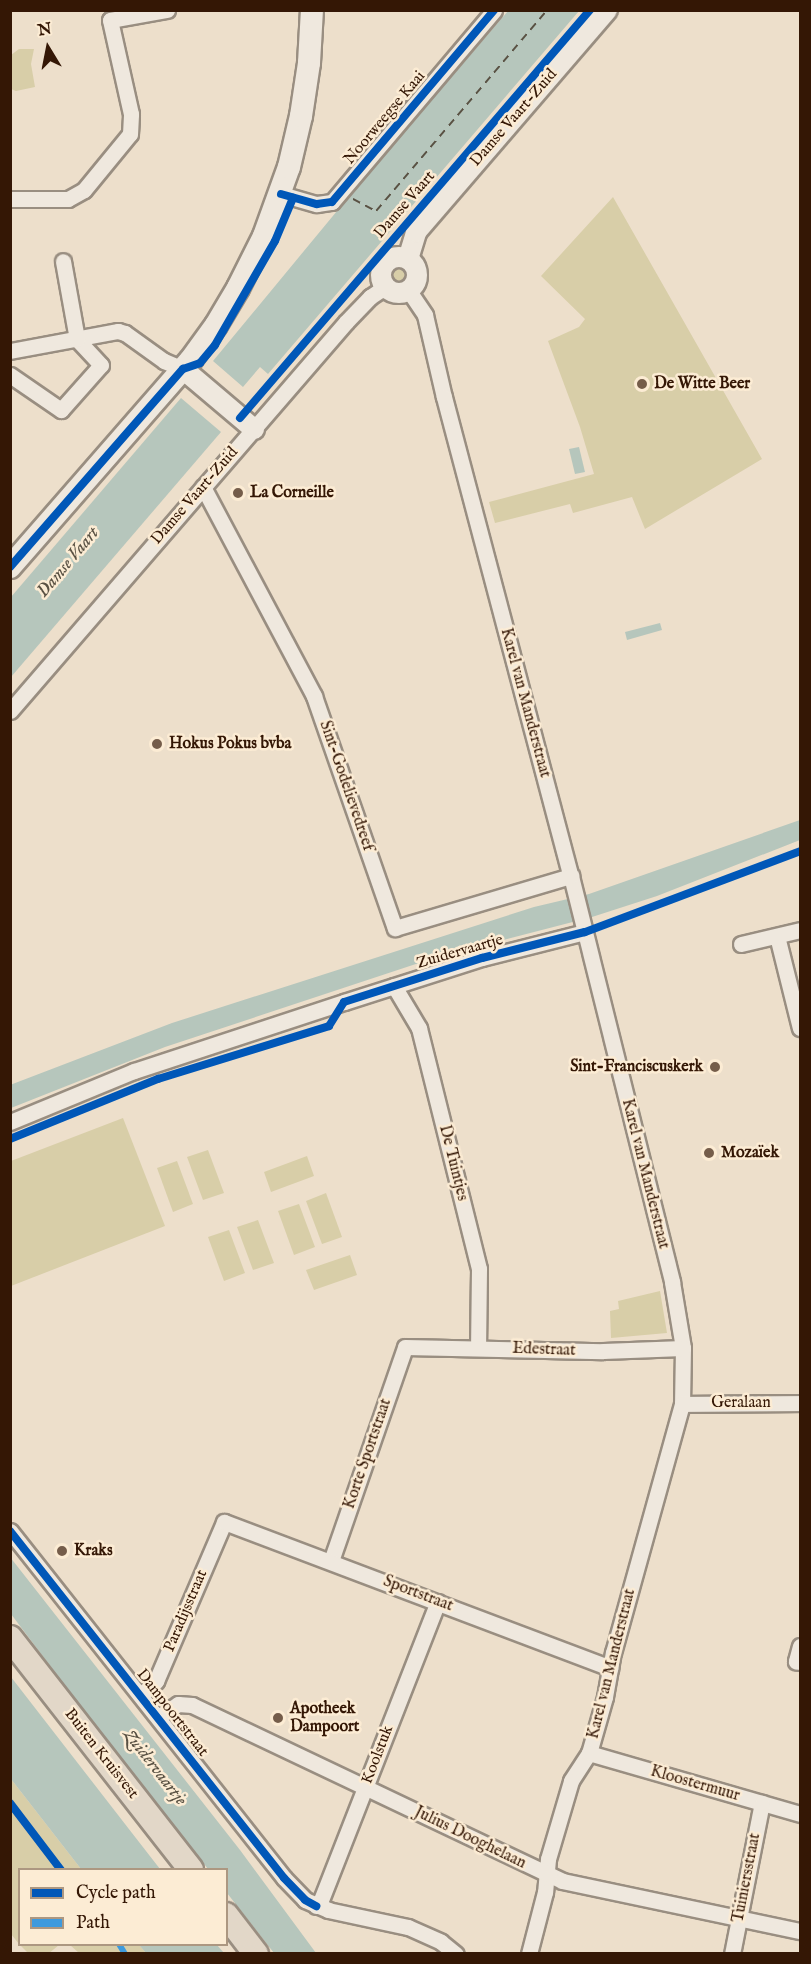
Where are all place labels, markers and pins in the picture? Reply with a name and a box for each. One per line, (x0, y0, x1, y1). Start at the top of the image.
place label: De Witte Beer (654, 374, 750, 394)
marker: De Witte Beer (635, 377, 649, 391)
place label: La Corneille (250, 483, 334, 503)
marker: La Corneille (231, 486, 245, 500)
place label: Hokus Pokus bvba (169, 734, 291, 754)
marker: Hokus Pokus bvba (150, 737, 164, 751)
place label: Sint-Franciscuskerk (570, 1057, 703, 1077)
marker: Sint-Franciscuskerk (708, 1060, 722, 1074)
place label: Mozaïek (721, 1143, 779, 1163)
marker: Mozaïek (702, 1146, 716, 1160)
place label: Kraks (74, 1541, 113, 1561)
marker: Kraks (55, 1544, 69, 1558)
place label: Apotheek Dampoort (290, 1699, 359, 1737)
marker: Apotheek Dampoort (271, 1711, 285, 1725)

